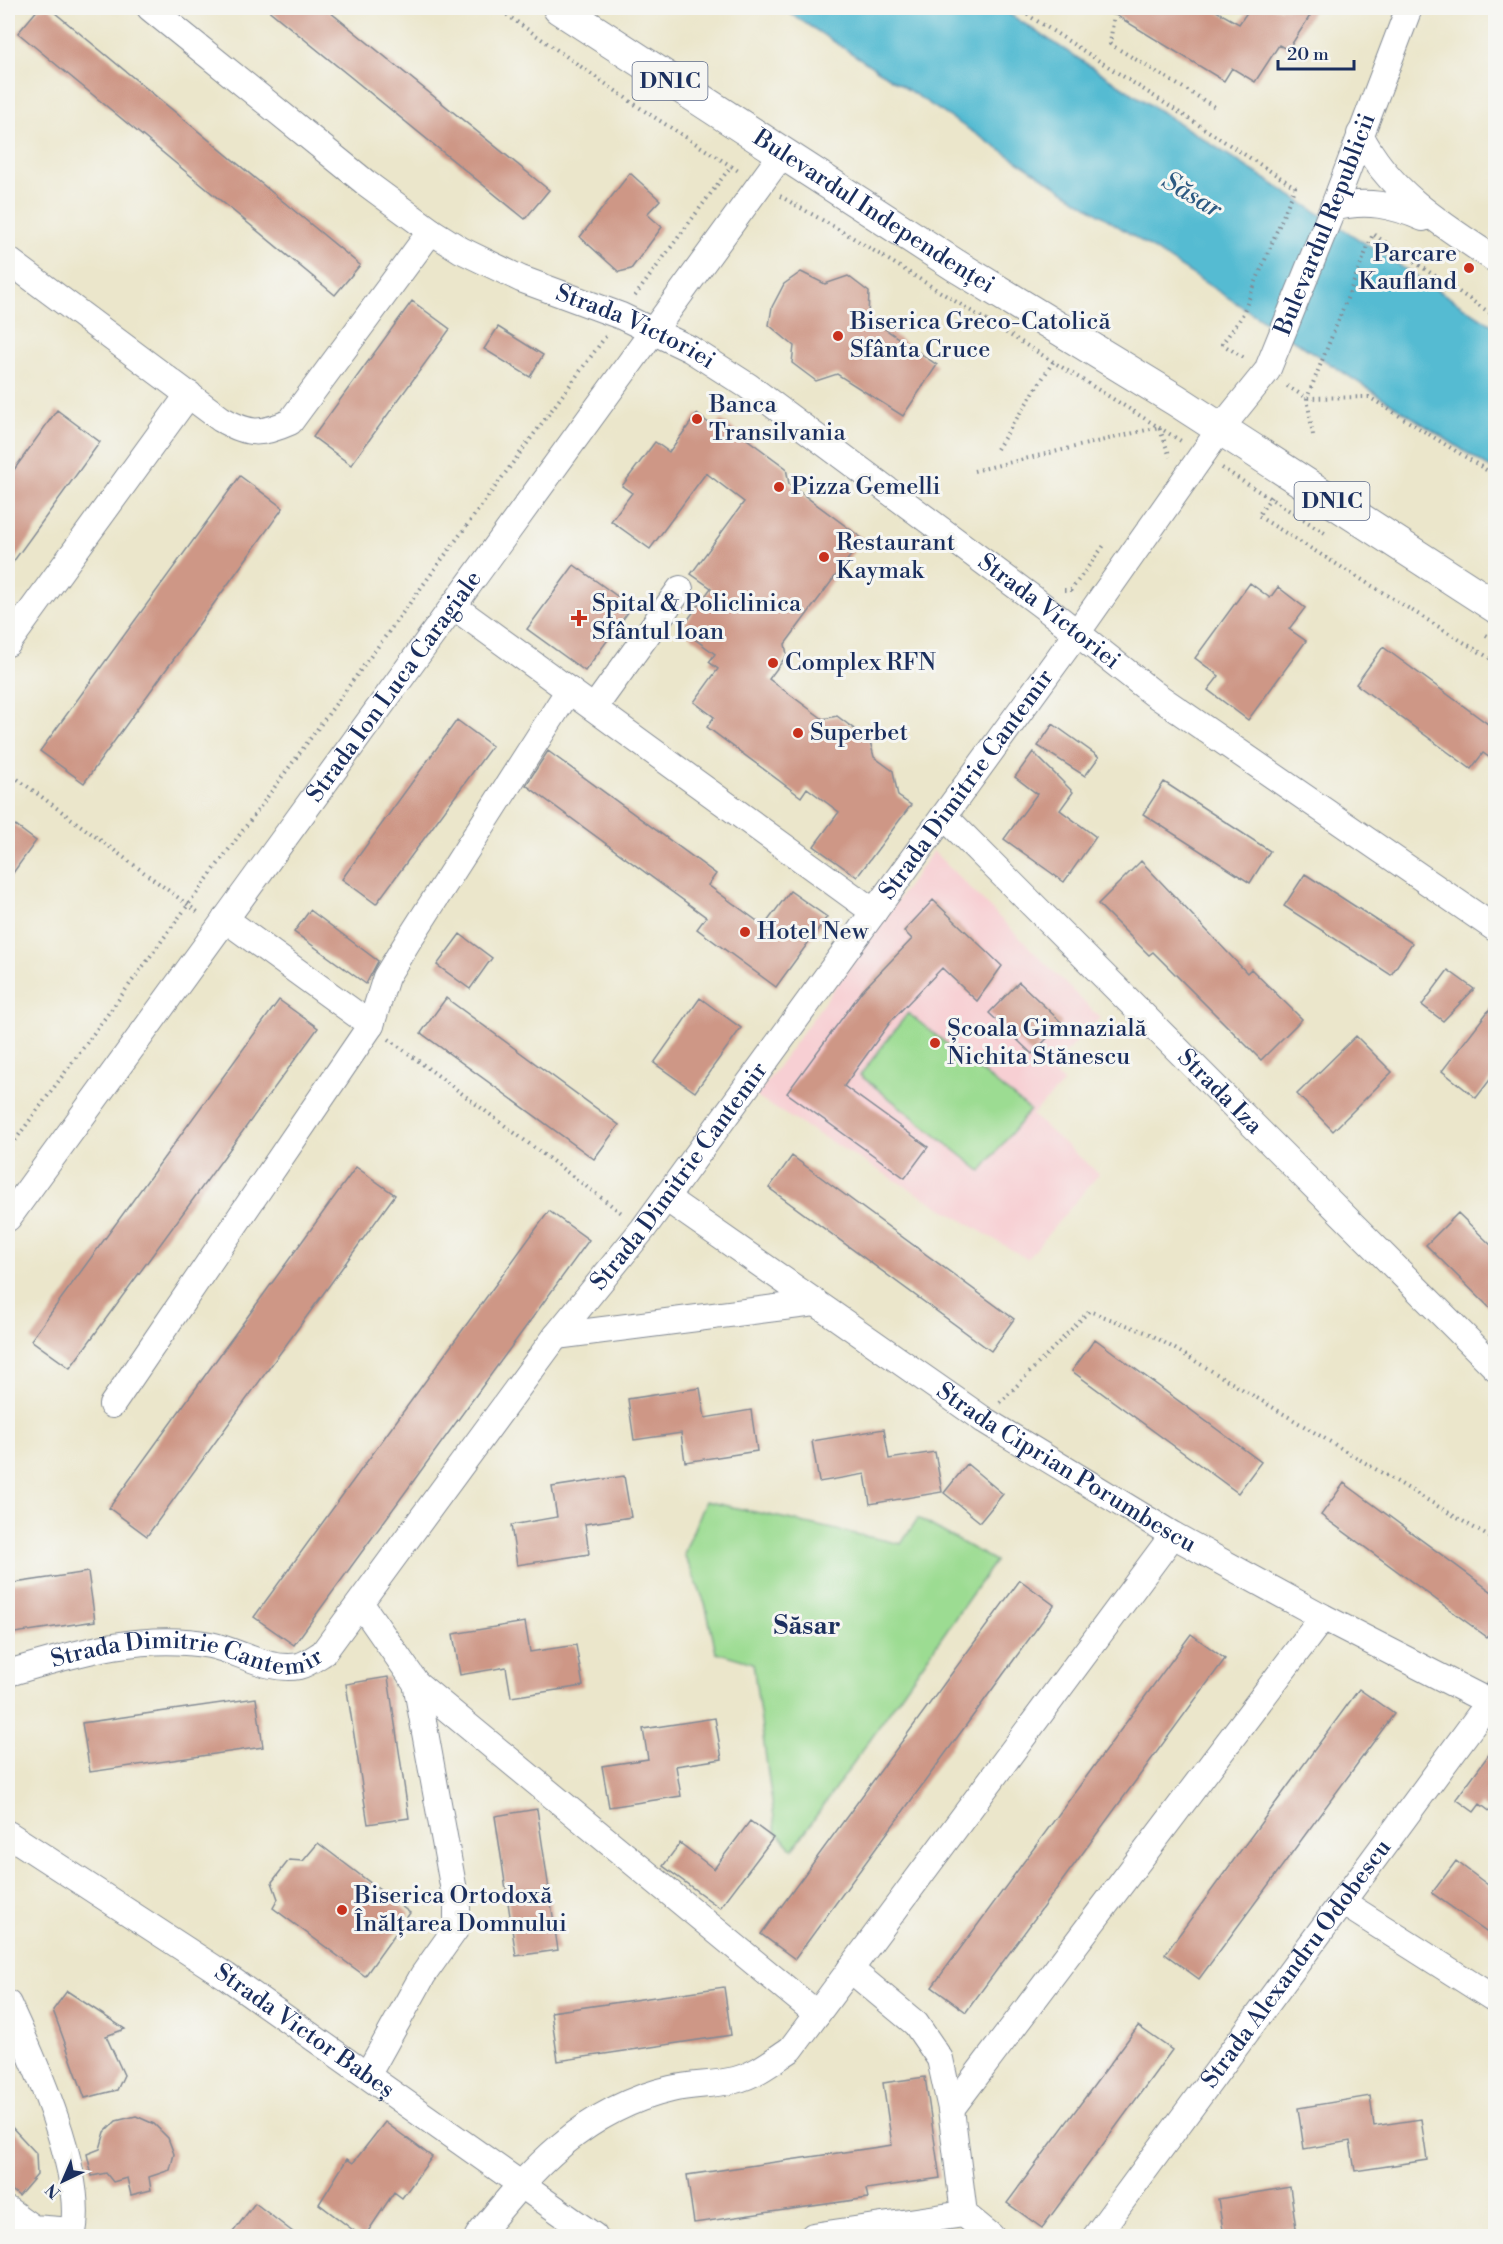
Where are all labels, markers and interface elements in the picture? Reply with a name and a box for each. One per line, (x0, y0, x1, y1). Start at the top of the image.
scale bar (1278, 33, 1354, 71)
text: 20 m (1287, 43, 1329, 66)
road number: DN1C (632, 62, 708, 100)
street label: Bulevardul Republicii (1268, 109, 1383, 341)
street label: Bulevardul Independenței (747, 122, 1000, 301)
water label: Săsar (1156, 165, 1229, 226)
place label: Parcare Kaufland (1358, 239, 1457, 297)
marker: Parcare Kaufland (1462, 261, 1476, 275)
street label: Strada Victoriei (552, 278, 721, 376)
place label: Biserica Greco-Catolică Sfânta Cruce (849, 307, 1111, 365)
marker: Biserica Greco-Catolică Sfânta Cruce (831, 329, 845, 343)
place label: Banca Transilvania (708, 390, 847, 448)
marker: Banca Transilvania (690, 412, 704, 426)
place label: Pizza Gemelli (791, 472, 941, 502)
marker: Pizza Gemelli (772, 480, 786, 494)
road number: DN1C (1294, 482, 1370, 520)
place label: Restaurant Kaymak (836, 528, 956, 586)
street label: Strada Victoriei (972, 547, 1126, 676)
marker: Restaurant Kaymak (817, 550, 831, 564)
street label: Strada Ion Luca Caragiale (300, 565, 489, 808)
place label: Spital & Policlinica Sfântul Ioan (592, 589, 802, 647)
marker: Spital & Policlinica Sfântul Ioan (570, 609, 588, 627)
place label: Complex RFN (785, 648, 936, 678)
marker: Complex RFN (766, 656, 780, 670)
street label: Strada Dimitrie Cantemir (873, 663, 1061, 906)
place label: Superbet (810, 718, 908, 748)
marker: Superbet (791, 726, 805, 740)
place label: Hotel New (757, 917, 870, 947)
marker: Hotel New (738, 925, 752, 939)
place label: Școala Gimnazială Nichita Stănescu (947, 1014, 1147, 1072)
marker: Școala Gimnazială Nichita Stănescu (928, 1036, 942, 1050)
street label: Strada Iza (1171, 1043, 1269, 1141)
street label: Strada Dimitrie Cantemir (584, 1056, 774, 1297)
street label: Strada Ciprian Porumbescu (930, 1376, 1202, 1560)
district label: Săsar (773, 1610, 841, 1642)
street label: Strada Dimitrie Cantemir (47, 1626, 329, 1683)
street label: Strada Alexandru Odobescu (1195, 1833, 1398, 2094)
place label: Biserica Ortodoxă Înălțarea Domnului (353, 1881, 567, 1939)
marker: Biserica Ortodoxă Înălțarea Domnului (335, 1903, 349, 1917)
street label: Strada Victor Babeș (209, 1957, 400, 2105)
north arrow (33, 2151, 93, 2211)
text: N (42, 2179, 65, 2203)

